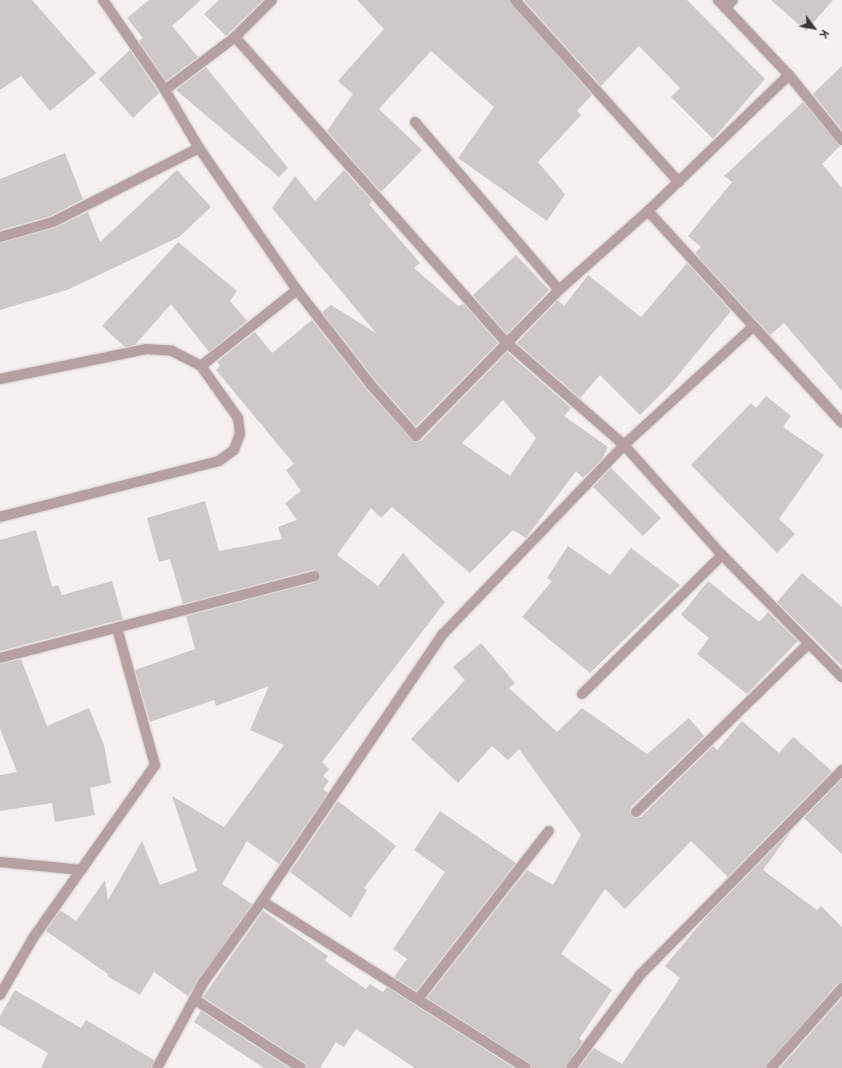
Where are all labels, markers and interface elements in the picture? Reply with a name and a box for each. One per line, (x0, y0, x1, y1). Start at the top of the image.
north arrow (794, 8, 834, 48)
text: K (816, 27, 832, 41)

